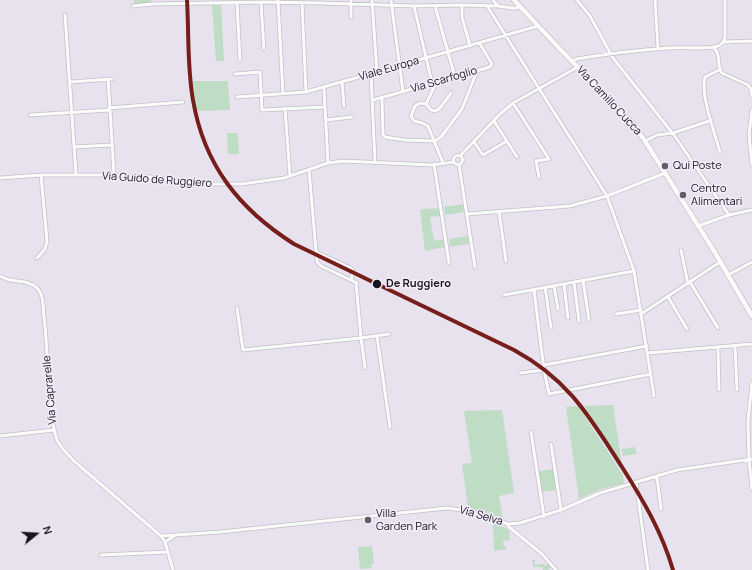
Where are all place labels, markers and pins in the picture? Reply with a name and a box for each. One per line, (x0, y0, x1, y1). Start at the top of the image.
place label: Qui Poste (673, 159, 722, 173)
marker: Qui Poste (660, 161, 670, 171)
place label: Centro Alimentari (691, 182, 742, 208)
marker: Centro Alimentari (678, 190, 688, 200)
place label: De Ruggiero (386, 277, 451, 291)
marker: De Ruggiero (371, 278, 383, 290)
place label: Villa Garden Park (376, 507, 437, 533)
marker: Villa Garden Park (363, 515, 373, 525)

